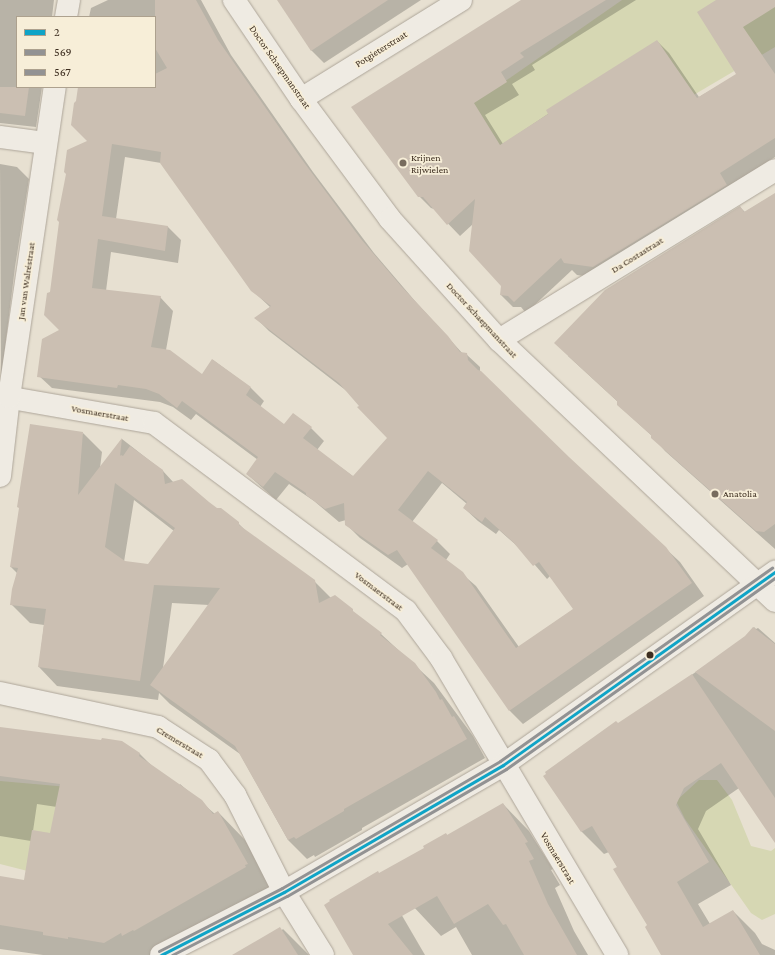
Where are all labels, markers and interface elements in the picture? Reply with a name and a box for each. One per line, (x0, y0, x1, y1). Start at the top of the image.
legend (16, 16, 156, 88)
street label: Doctor Schaepmanstraat (247, 23, 313, 111)
text: 2 (54, 25, 60, 39)
street label: Potgieterstraat (353, 28, 409, 70)
text: 569 (54, 45, 72, 59)
text: 567 (54, 65, 71, 79)
place label: Krijnen Rijwielen (411, 151, 448, 174)
marker: Krijnen Rijwielen (398, 158, 408, 168)
street label: Da Costastraat (609, 234, 665, 276)
street label: Jan van Walréstraat (15, 241, 37, 321)
street label: Doctor Schaepmanstraat (444, 280, 520, 360)
street label: Vosmaerstraat (70, 402, 130, 424)
place label: Anatolia (723, 488, 757, 500)
marker: Anatolia (710, 489, 720, 499)
street label: Vosmaerstraat (352, 569, 406, 613)
unlabelled marker (645, 650, 655, 660)
street label: Cremerstraat (154, 723, 206, 761)
street label: Vosmaerstraat (538, 830, 578, 886)

